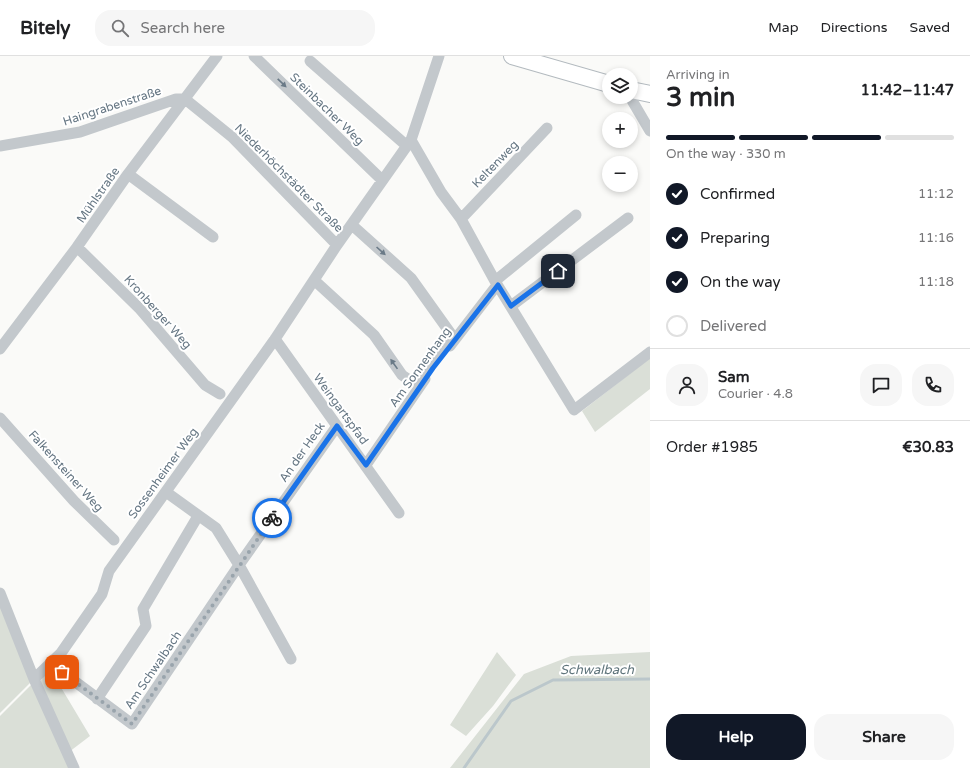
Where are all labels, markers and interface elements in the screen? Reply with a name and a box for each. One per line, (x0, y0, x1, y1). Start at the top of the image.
search box (95, 10, 375, 46)
text: Bitely (20, 17, 71, 39)
icon: search (109, 17, 131, 39)
text: Search here (141, 19, 225, 37)
text: Map (768, 19, 799, 36)
text: Directions (821, 19, 888, 36)
text: Saved (910, 19, 950, 36)
text: Arriving in (666, 67, 730, 83)
map controls (602, 68, 638, 192)
button: layers (602, 68, 638, 104)
street label: Steinbacher Weg (287, 70, 367, 148)
one-way arrow (277, 78, 287, 88)
text: 11:42–11:47 (861, 81, 954, 99)
text: 3 min (666, 82, 735, 113)
street label: Haingrabenstraße (61, 83, 163, 128)
button: + (602, 112, 638, 148)
street label: Niederhöchstädter Straße (232, 121, 346, 235)
street label: Keltenweg (469, 138, 521, 190)
text: On the way · 330 m (666, 146, 786, 162)
button: − (602, 156, 638, 192)
street label: Mühlstraße (74, 164, 122, 226)
icon: check (666, 183, 688, 205)
text: Confirmed (700, 185, 775, 203)
text: 11:12 (918, 186, 954, 202)
icon: check (666, 227, 688, 249)
text: Preparing (700, 229, 770, 247)
text: 11:16 (918, 230, 954, 246)
one-way arrow (376, 247, 386, 256)
pin (541, 254, 575, 288)
icon: home (547, 260, 569, 282)
icon: check (666, 271, 688, 293)
street label: Kronberger Weg (121, 272, 195, 352)
text: On the way (700, 273, 780, 291)
text: 11:18 (918, 274, 954, 290)
text: Delivered (700, 317, 767, 335)
street label: Am Sonnenhang (386, 324, 454, 410)
one-way arrow (390, 358, 398, 369)
button: person (666, 364, 708, 406)
button: chat (860, 364, 902, 406)
button: phone (912, 364, 954, 406)
text: Sam (718, 368, 749, 386)
street label: Weingartspfad (311, 371, 371, 447)
text: Courier · 4.8 (718, 386, 793, 402)
street label: An der Heck (276, 419, 328, 485)
street label: Sossenheimer Weg (125, 425, 201, 521)
street label: Falkensteiner Weg (26, 428, 106, 514)
text: Order #1985 (666, 438, 758, 456)
text: €30.83 (902, 438, 954, 456)
courier (252, 498, 292, 538)
icon: bike (261, 507, 283, 529)
street label: Am Schwalbach (122, 628, 184, 712)
pin (45, 655, 79, 689)
icon: bag (51, 661, 73, 683)
water label: Schwalbach (560, 662, 635, 678)
button: Help (666, 714, 806, 760)
button: Share (814, 714, 954, 760)

